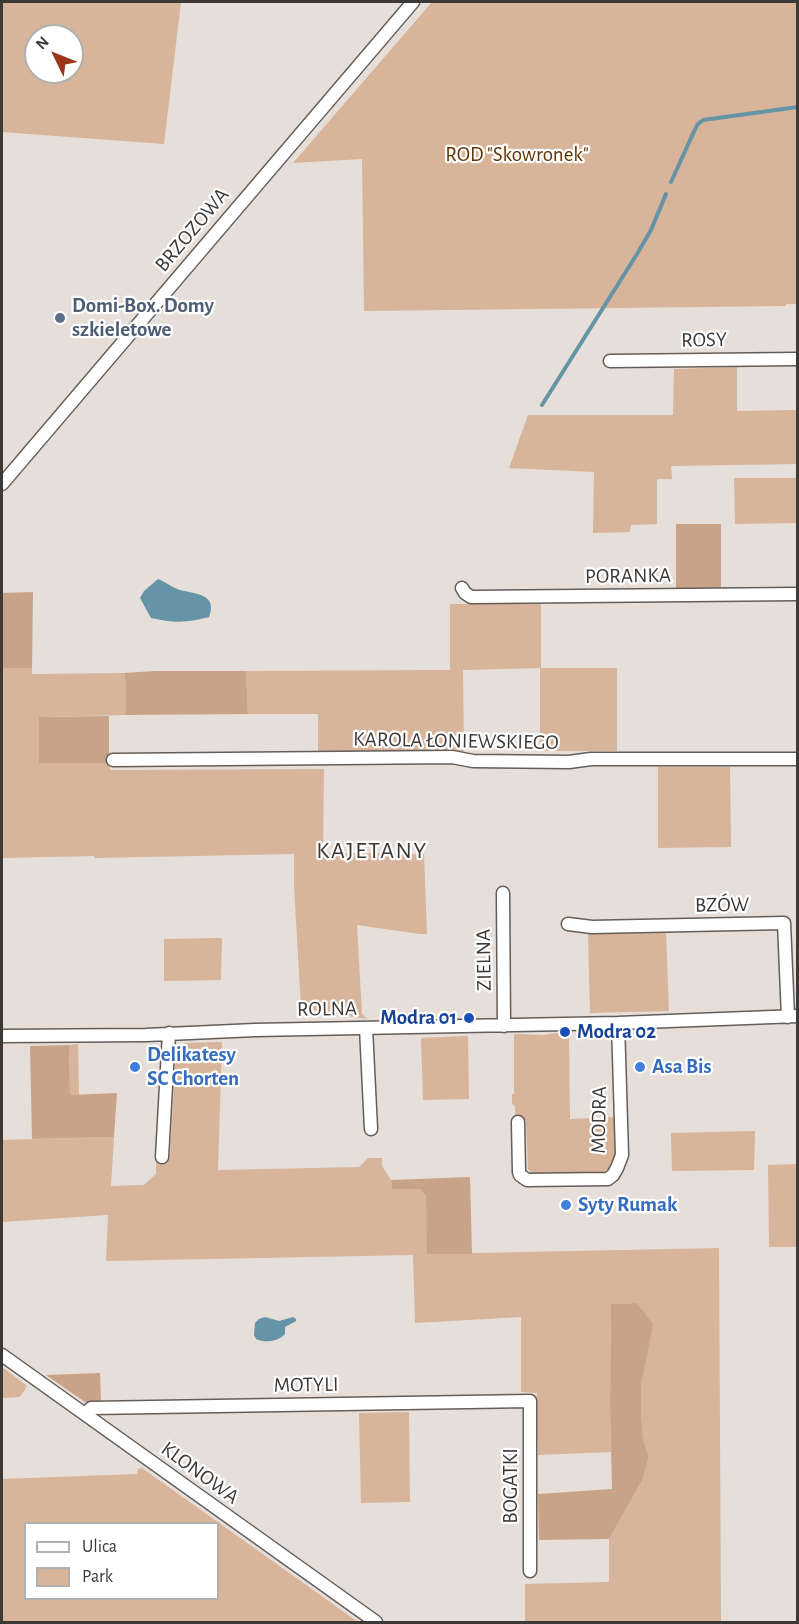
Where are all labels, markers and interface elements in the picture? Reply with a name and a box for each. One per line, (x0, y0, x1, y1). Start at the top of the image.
north arrow (24, 24, 84, 84)
text: N (33, 34, 52, 53)
park label: ROD "Skowronek" (445, 142, 589, 168)
street label: BRZOZOWA (150, 183, 234, 277)
place label: Domi-Box. Domy szkieletowe (72, 293, 214, 343)
marker: Domi-Box. Domy szkieletowe (53, 311, 67, 325)
street label: ROSY (681, 327, 727, 353)
street label: PORANKA (585, 563, 671, 589)
street label: KAROLA ŁONIEWSKIEGO (353, 727, 559, 755)
district label: KAJETANY (316, 837, 428, 865)
street label: BZÓW (695, 892, 749, 918)
street label: ZIELNA (471, 929, 497, 991)
street label: ROLNA (297, 996, 357, 1022)
place label: Modra 01 (380, 1005, 457, 1031)
marker: Modra 01 (462, 1011, 476, 1025)
place label: Modra 02 (577, 1019, 656, 1045)
marker: Modra 02 (558, 1025, 572, 1039)
place label: Delikatesy SC Chorten (147, 1042, 239, 1092)
place label: Asa Bis (652, 1054, 712, 1080)
marker: Delikatesy SC Chorten (128, 1060, 142, 1074)
marker: Asa Bis (633, 1060, 647, 1074)
street label: MODRA (586, 1086, 612, 1154)
place label: Syty Rumak (578, 1192, 677, 1218)
marker: Syty Rumak (559, 1198, 573, 1212)
street label: MOTYLI (273, 1372, 339, 1398)
street label: KLONOWA (156, 1436, 244, 1510)
street label: BOGATKI (498, 1448, 524, 1524)
legend (24, 1522, 219, 1600)
text: Ulica (82, 1538, 117, 1556)
text: Park (82, 1568, 113, 1586)

